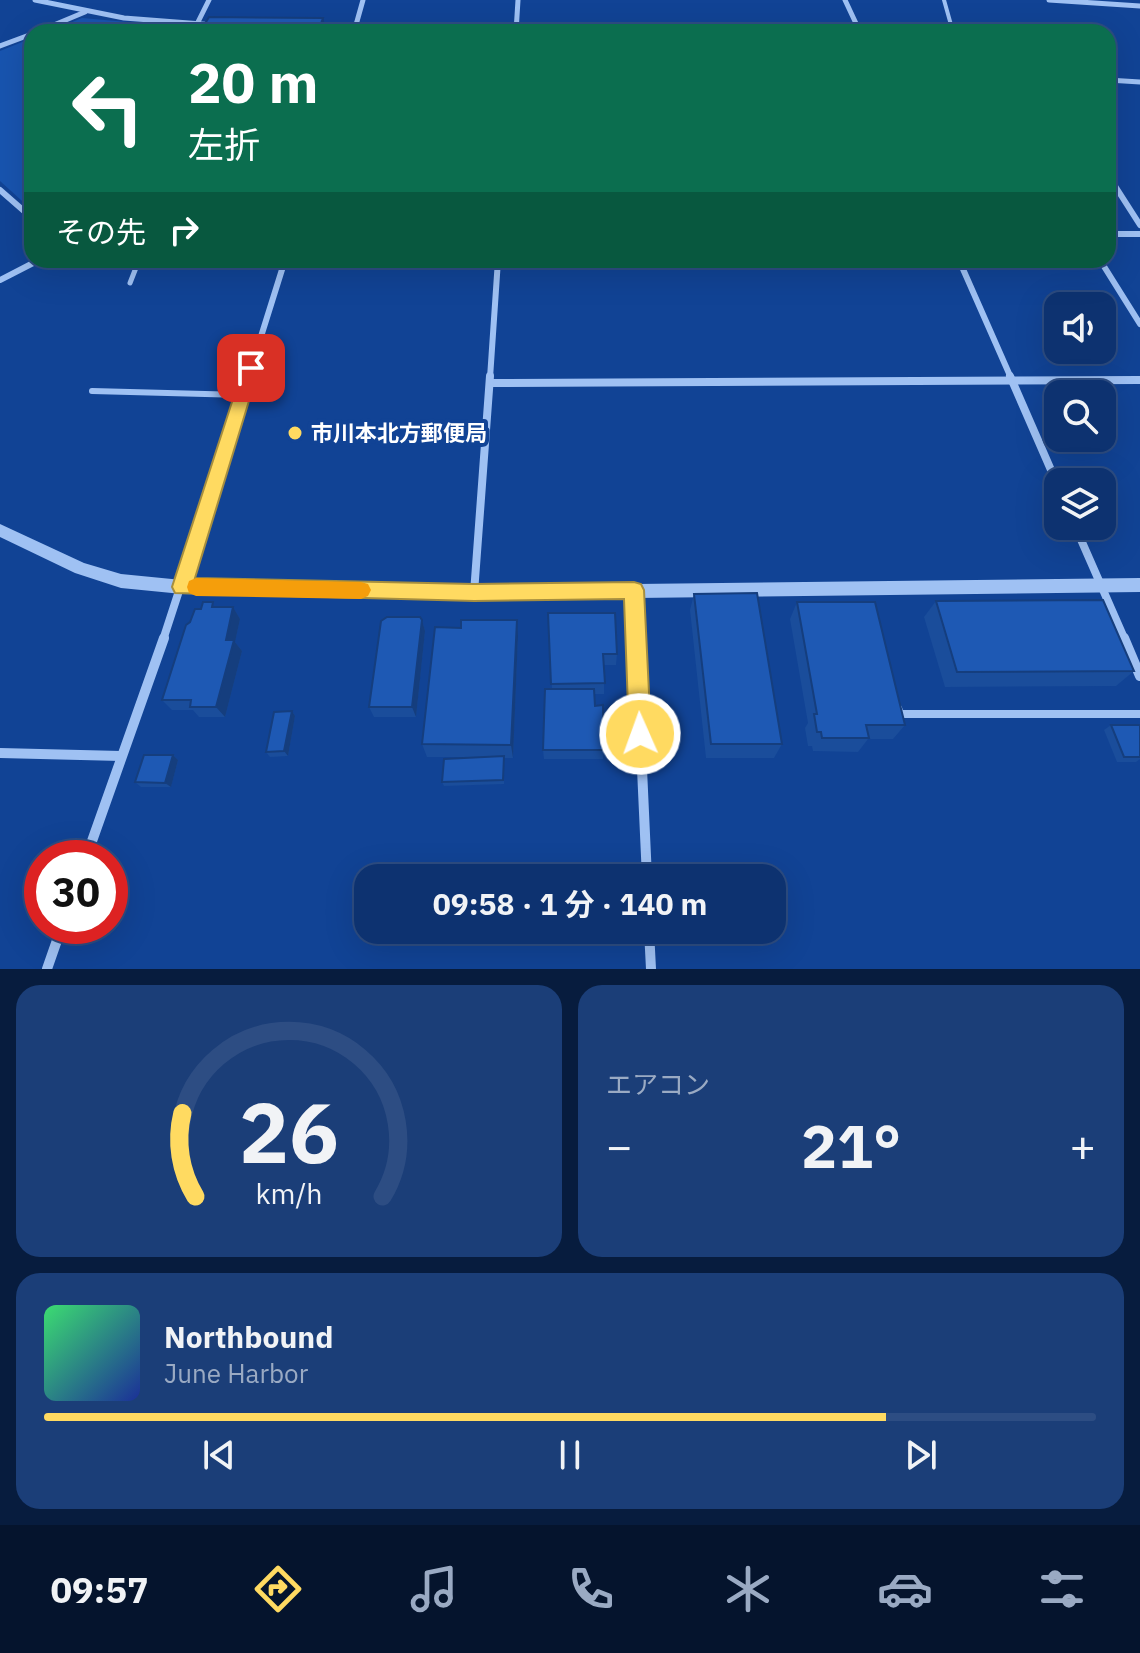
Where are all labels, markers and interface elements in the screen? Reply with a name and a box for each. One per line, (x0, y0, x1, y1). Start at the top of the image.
text: 20 m (188, 46, 318, 118)
icon: left (56, 56, 160, 160)
text: 左折 (188, 121, 260, 168)
icon: right (162, 208, 206, 252)
text: その先 (56, 212, 146, 251)
map controls (1044, 292, 1116, 540)
button: sound (1044, 292, 1116, 364)
pin (217, 334, 285, 402)
icon: arrive (229, 346, 273, 390)
button: search (1044, 380, 1116, 452)
place label: 市川本北方郵便局 (311, 418, 487, 447)
marker: 市川本北方郵便局 (286, 424, 304, 442)
button: layers (1044, 468, 1116, 540)
position arrow (598, 692, 682, 776)
speed limit sign: 30 (24, 840, 128, 944)
text: 09:58 · 1 分 · 140 m (433, 884, 707, 923)
text: エアコン (606, 1067, 710, 1101)
text: 26 (239, 1078, 339, 1186)
text: 21° (801, 1106, 901, 1185)
text: − (606, 1117, 632, 1174)
text: + (1070, 1117, 1096, 1174)
text: km/h (255, 1175, 323, 1212)
text: Northbound (164, 1317, 333, 1356)
text: June Harbor (164, 1356, 308, 1390)
icon: previous (197, 1433, 241, 1477)
icon: pause (548, 1433, 592, 1477)
icon: next (899, 1433, 943, 1477)
icon: directions (250, 1561, 306, 1617)
icon: music (406, 1561, 462, 1617)
icon: phone (563, 1561, 619, 1617)
icon: climate (720, 1561, 776, 1617)
icon: car (877, 1561, 933, 1617)
icon: filters (1034, 1561, 1090, 1617)
text: 09:57 (50, 1566, 149, 1613)

